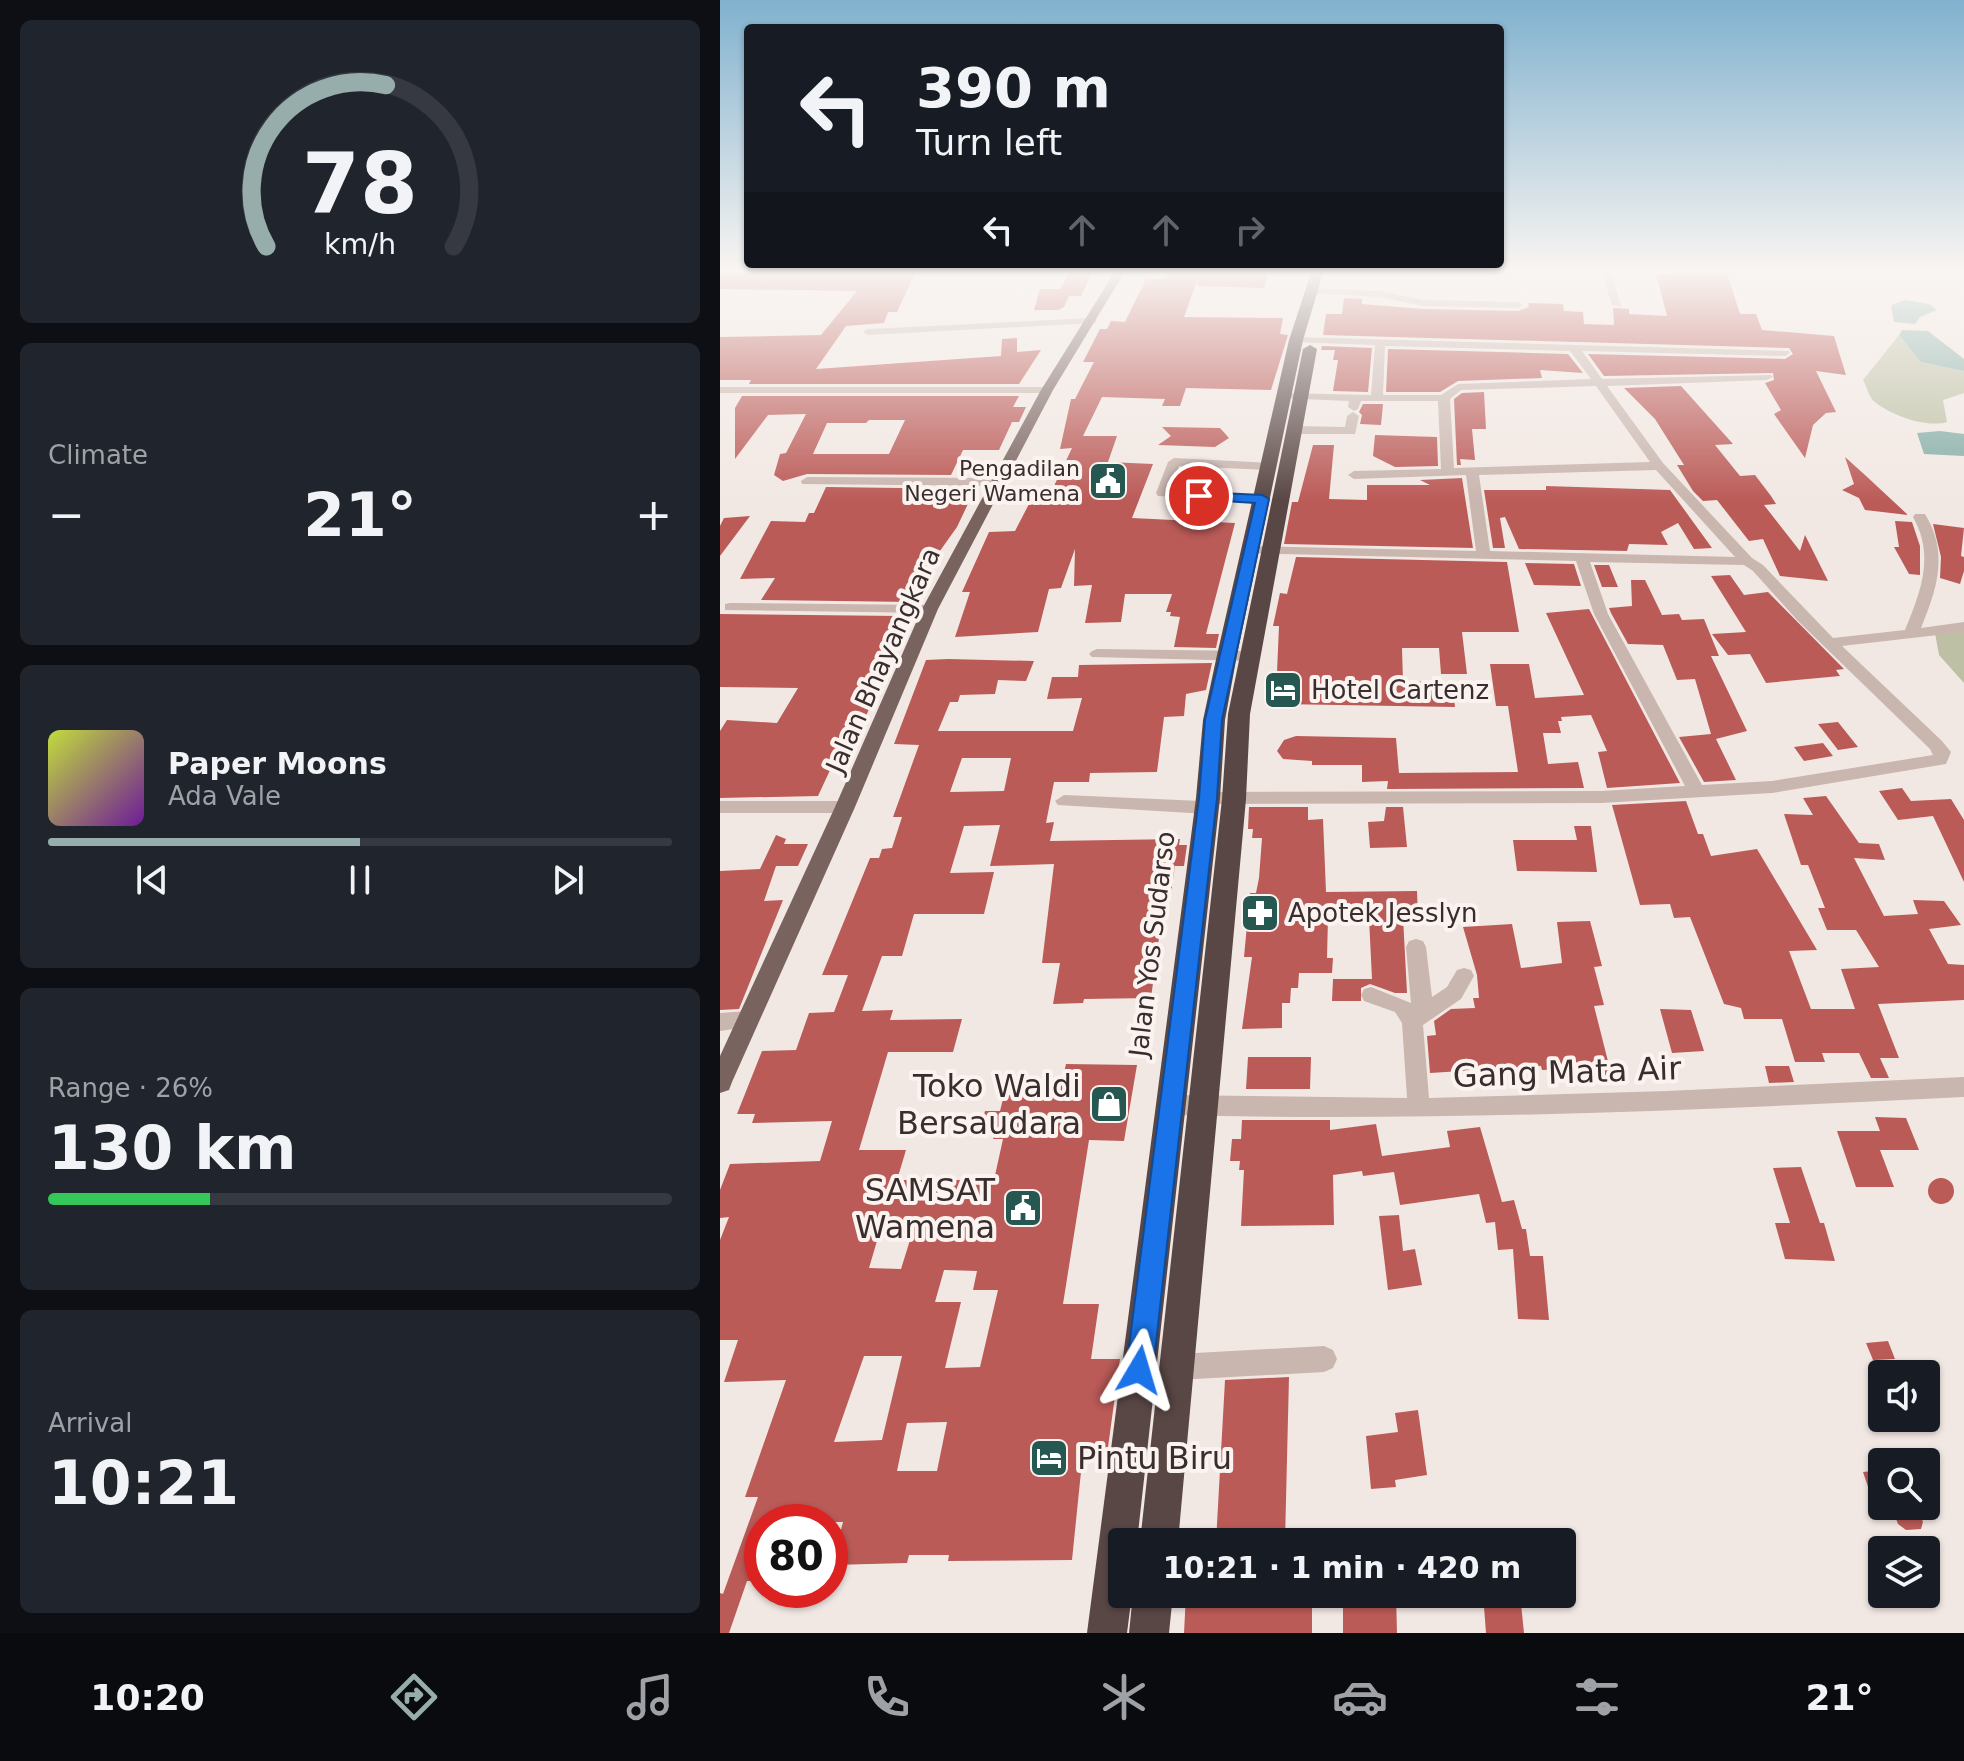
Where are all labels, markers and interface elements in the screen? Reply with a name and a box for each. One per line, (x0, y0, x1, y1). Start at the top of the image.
text: 390 m (916, 55, 1111, 120)
icon: left (784, 56, 888, 160)
text: Turn left (916, 122, 1062, 163)
text: 78 (302, 136, 418, 233)
icon: left (976, 208, 1020, 252)
icon: ahead (1060, 208, 1104, 252)
icon: ahead (1144, 208, 1188, 252)
icon: right (1228, 208, 1272, 252)
text: km/h (324, 227, 396, 261)
text: Climate (48, 440, 148, 470)
place label: Pengadilan Negeri Wamena (904, 456, 1080, 506)
public building icon: Pengadilan Negeri Wamena (1087, 460, 1129, 502)
pin (1165, 462, 1233, 530)
icon: arrive (1177, 474, 1221, 518)
text: 21° (303, 480, 417, 550)
text: − (48, 489, 85, 540)
text: + (635, 489, 672, 540)
street label: Jalan Bhayangkara (819, 543, 946, 779)
hotel icon: Hotel Cartenz (1262, 669, 1304, 711)
place label: Hotel Cartenz (1311, 675, 1489, 705)
text: Paper Moons (168, 746, 387, 781)
text: Ada Vale (168, 781, 281, 811)
street label: Jalan Yos Sudarso (1123, 829, 1181, 1061)
icon: previous (130, 858, 174, 902)
icon: pause (338, 858, 382, 902)
icon: next (546, 858, 590, 902)
pharmacy icon: Apotek Jesslyn (1239, 892, 1281, 934)
place label: Apotek Jesslyn (1288, 898, 1478, 928)
street label: Gang Mata Air (1452, 1049, 1683, 1095)
place label: Toko Waldi Bersaudara (897, 1067, 1081, 1142)
text: Range · 26% (48, 1073, 213, 1103)
shop icon: Toko Waldi Bersaudara (1088, 1083, 1130, 1125)
text: 130 km (48, 1113, 297, 1183)
place label: SAMSAT Wamena (855, 1171, 995, 1246)
public building icon: SAMSAT Wamena (1002, 1187, 1044, 1229)
position arrow (1097, 1328, 1181, 1412)
map controls (1868, 1360, 1940, 1608)
button: sound (1868, 1360, 1940, 1432)
text: Arrival (48, 1408, 132, 1438)
hotel icon: Pintu Biru (1028, 1437, 1070, 1479)
place label: Pintu Biru (1077, 1439, 1232, 1477)
text: 10:21 (48, 1448, 239, 1518)
button: search (1868, 1448, 1940, 1520)
speed limit sign: 80 (744, 1504, 848, 1608)
button: layers (1868, 1536, 1940, 1608)
text: 10:21 · 1 min · 420 m (1163, 1550, 1521, 1585)
icon: directions (386, 1669, 442, 1725)
icon: music (622, 1669, 678, 1725)
icon: phone (859, 1669, 915, 1725)
icon: climate (1096, 1669, 1152, 1725)
icon: car (1332, 1669, 1388, 1725)
icon: filters (1569, 1669, 1625, 1725)
text: 10:20 (90, 1677, 205, 1718)
text: 21° (1806, 1677, 1874, 1718)

